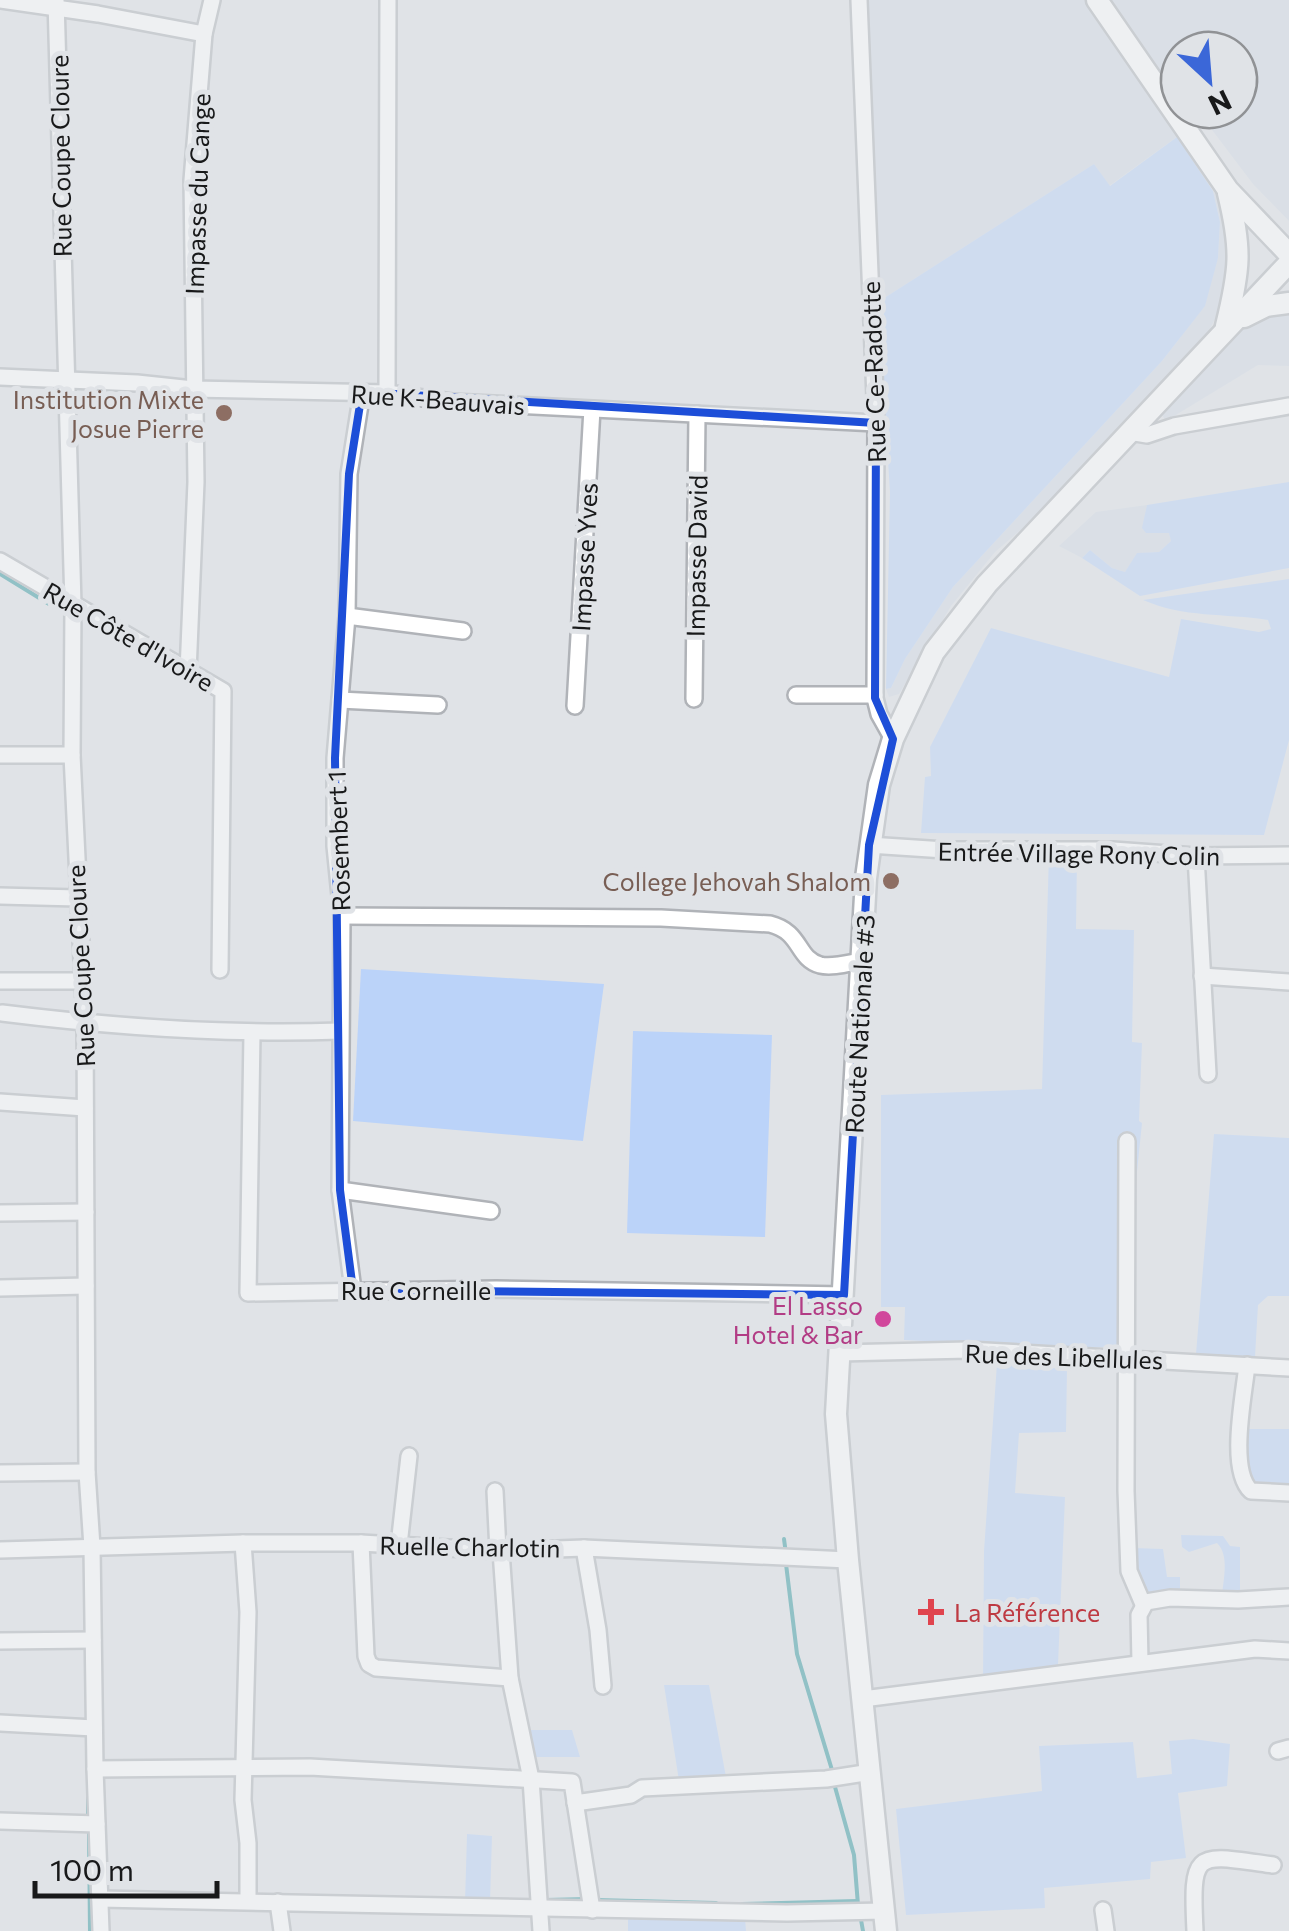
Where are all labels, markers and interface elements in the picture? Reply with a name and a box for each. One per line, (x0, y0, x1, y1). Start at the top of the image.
north arrow (1159, 30, 1259, 130)
street label: Rue Coupe Cloure (43, 55, 77, 257)
text: N (1204, 83, 1237, 123)
street label: Impasse du Cange (178, 93, 216, 295)
street label: Rue Ce-Radotte (855, 281, 891, 463)
street label: Rue K-Beauvais (350, 378, 526, 420)
place label: Institution Mixte Josue Pierre (13, 384, 204, 443)
marker: Institution Mixte Josue Pierre (213, 402, 235, 424)
street label: Impasse David (680, 475, 712, 637)
street label: Impasse Yves (565, 482, 603, 632)
street label: Rue Côte d'Ivoire (39, 575, 219, 697)
street label: Rosembert 1 (321, 770, 355, 912)
street label: Entrée Village Rony Colin (937, 836, 1221, 870)
street label: Rue Coupe Cloure (60, 864, 100, 1068)
place label: College Jehovah Shalom (603, 866, 871, 896)
marker: College Jehovah Shalom (880, 870, 902, 892)
street label: Route Nationale #3 (838, 914, 880, 1134)
street label: Rue Corneille (341, 1275, 491, 1305)
place label: El Lasso Hotel & Bar (733, 1290, 863, 1349)
marker: El Lasso Hotel & Bar (872, 1308, 894, 1330)
street label: Rue des Libellules (964, 1338, 1164, 1374)
street label: Ruelle Charlotin (379, 1529, 561, 1563)
place label: La Référence (954, 1597, 1100, 1627)
marker: La Référence (918, 1599, 944, 1625)
scale bar (35, 1836, 218, 1898)
text: 100 m (50, 1850, 134, 1887)

